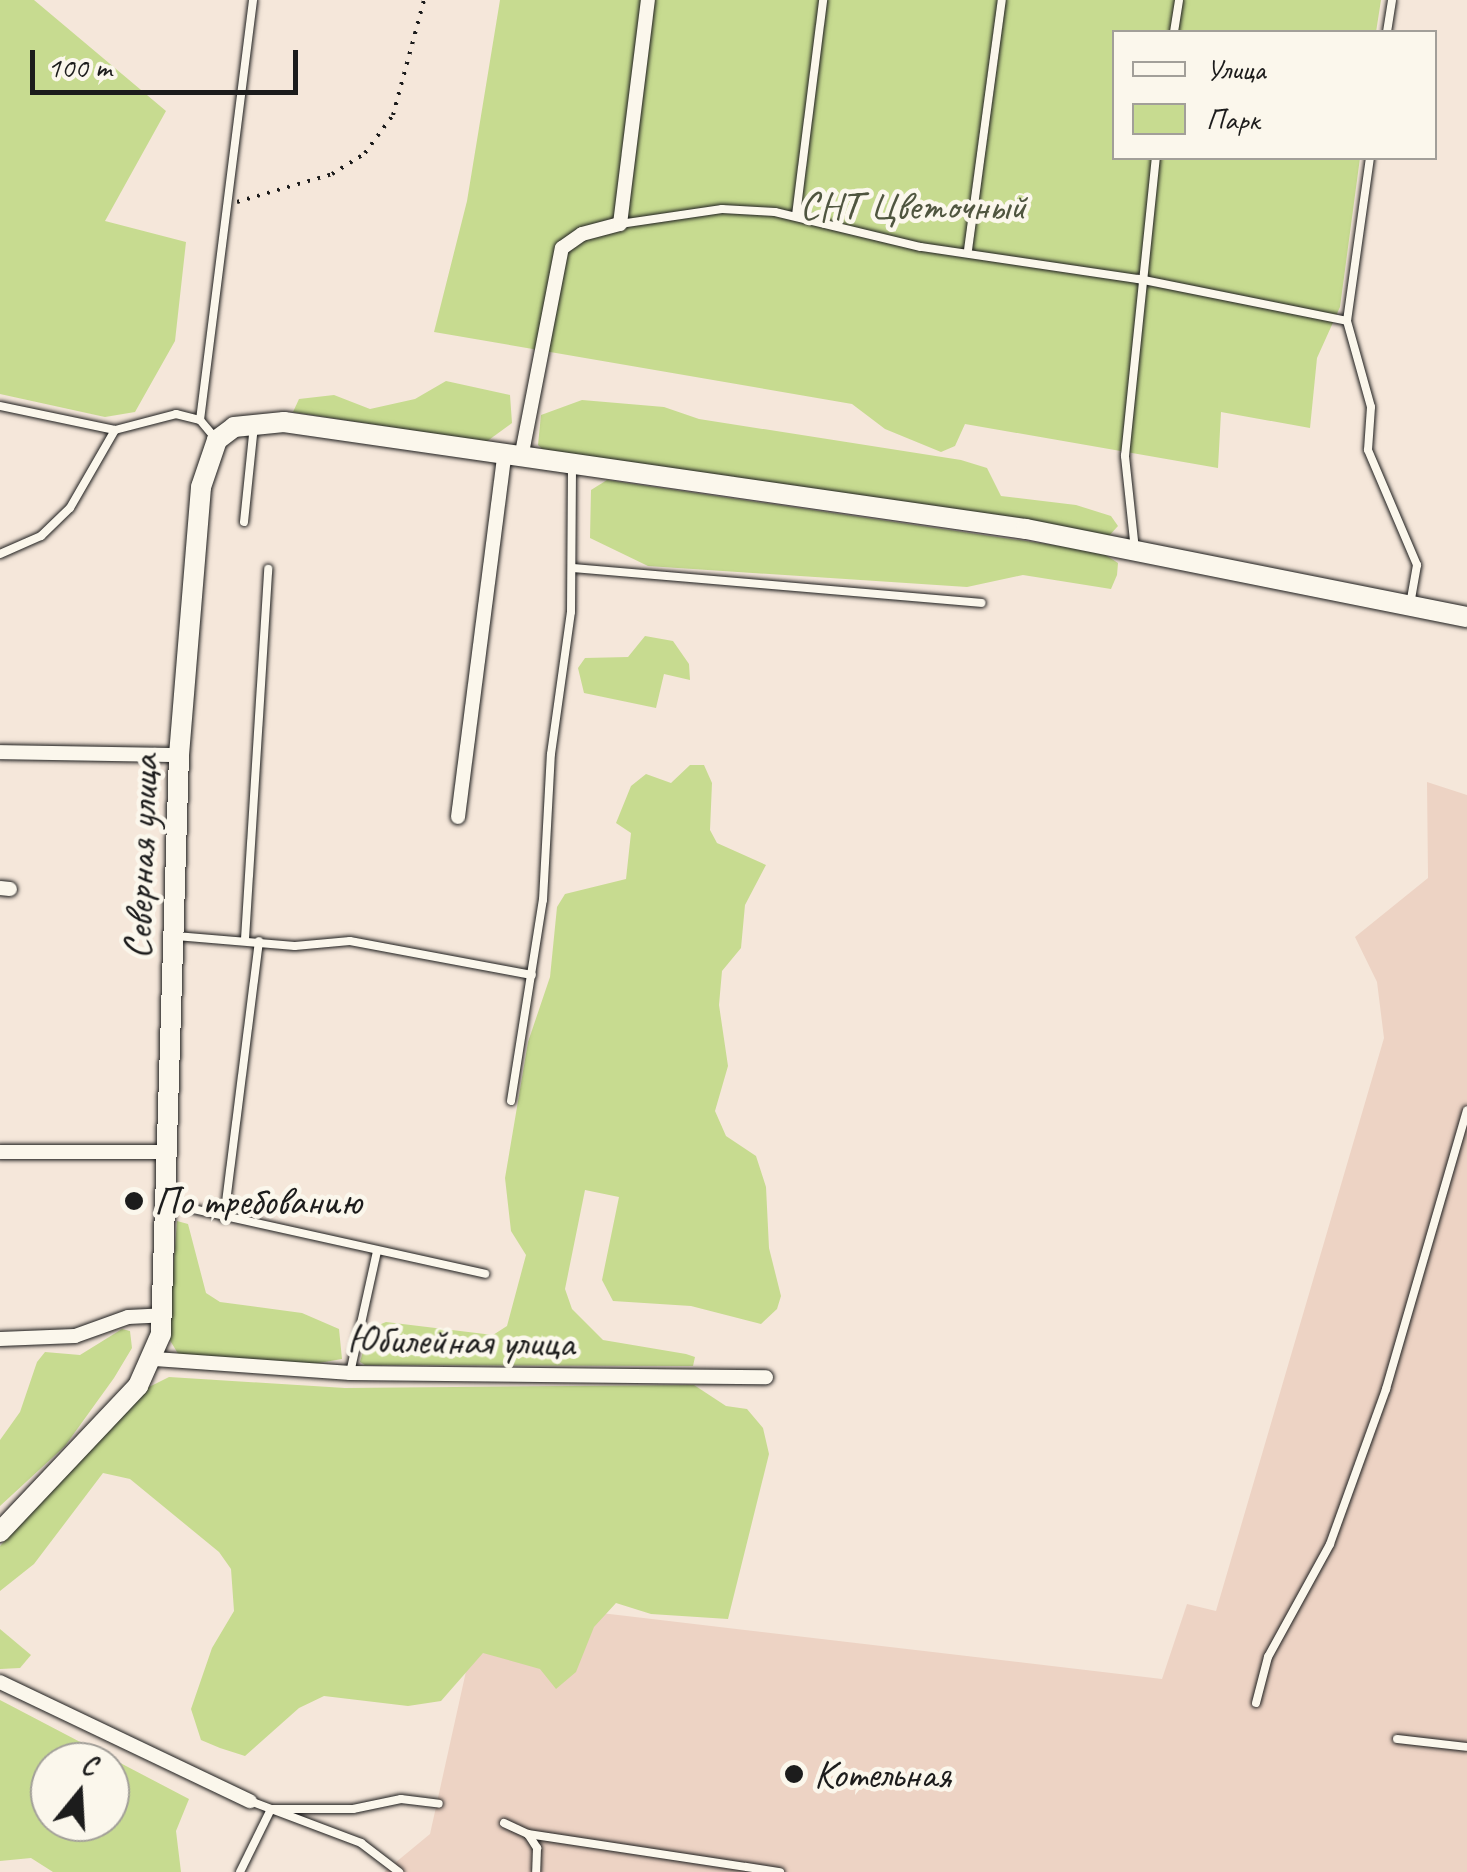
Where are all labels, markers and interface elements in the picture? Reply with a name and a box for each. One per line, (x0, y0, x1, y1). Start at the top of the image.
scale bar (35, 30, 302, 92)
legend (1112, 30, 1437, 160)
text: 100 m (47, 48, 112, 86)
text: Улица (1206, 50, 1265, 88)
text: Парк (1206, 100, 1260, 138)
park label: СНТ Цветочный (800, 182, 1026, 230)
street label: Северная улица (113, 753, 169, 961)
place label: По требованию (154, 1177, 356, 1225)
marker: По требованию (123, 1190, 145, 1212)
street label: Юбилейная улица (345, 1315, 577, 1367)
north arrow (30, 1742, 130, 1842)
text: С (77, 1746, 101, 1784)
place label: Котельная (814, 1750, 951, 1798)
marker: Котельная (783, 1763, 805, 1785)

